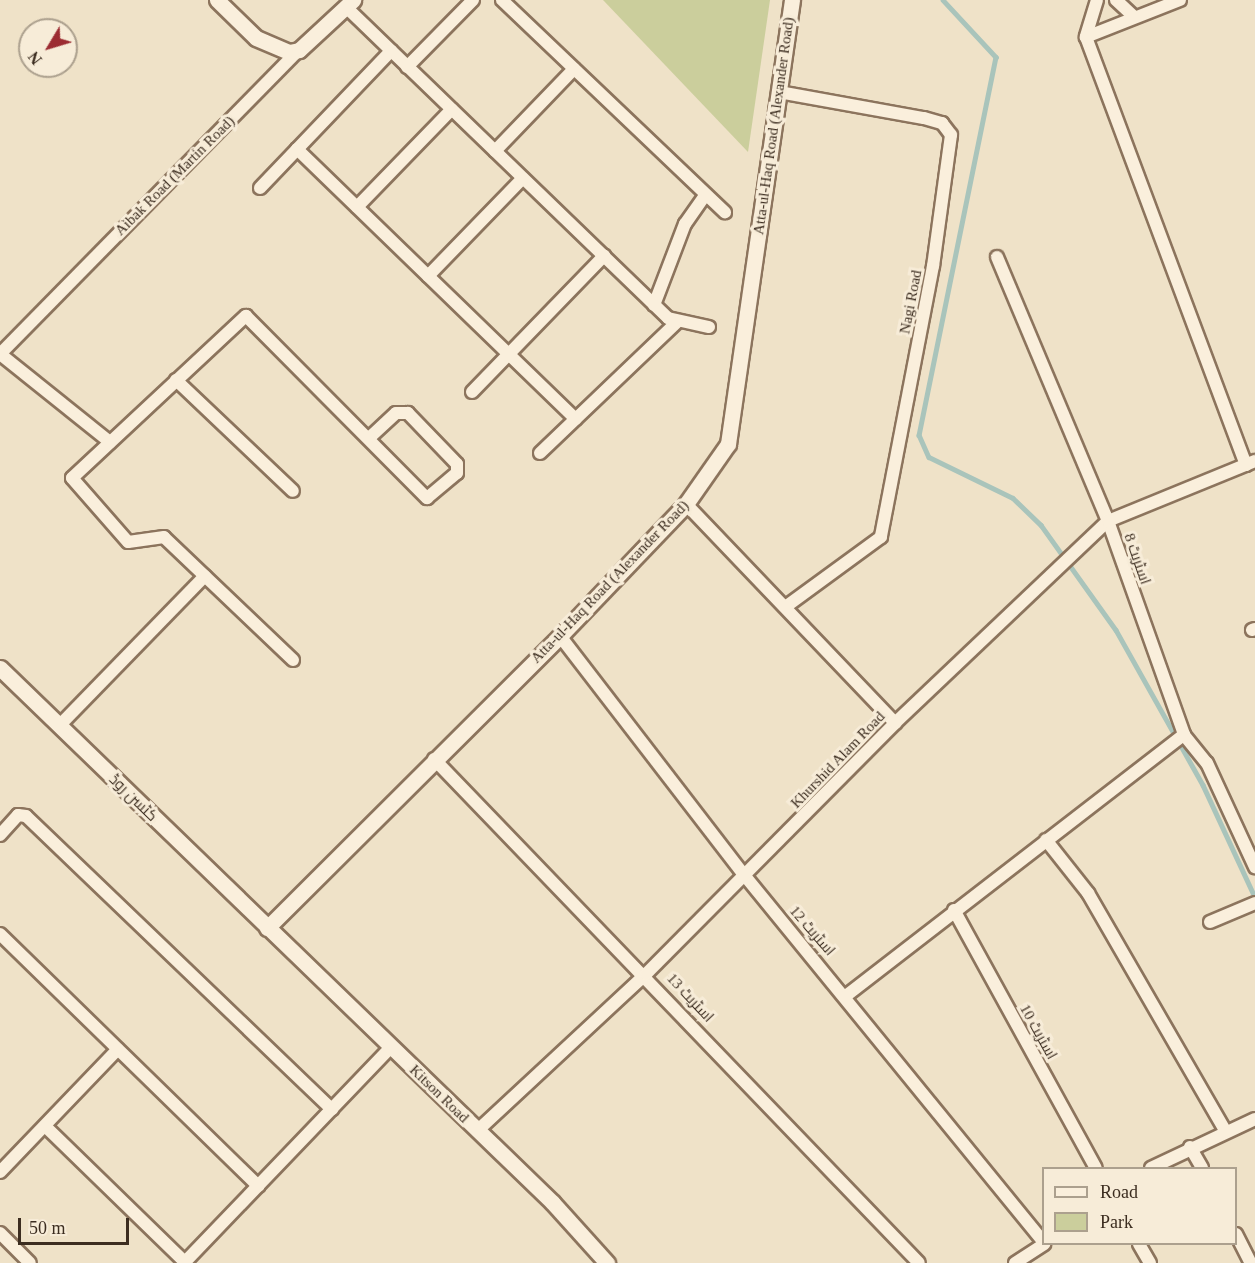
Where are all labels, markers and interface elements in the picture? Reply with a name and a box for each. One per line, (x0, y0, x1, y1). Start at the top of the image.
street label: Atta-ul-Haq Road (Alexander Road) (750, 16, 798, 236)
north arrow (18, 18, 78, 78)
text: N (25, 48, 45, 68)
street label: Aibak Road (Martin Road) (111, 112, 239, 240)
street label: Nagi Road (896, 269, 926, 335)
street label: Atta-ul-Haq Road (Alexander Road) (527, 497, 693, 667)
street label: اسٹریٹ 8 (1120, 531, 1154, 587)
street label: Khurshid Alam Road (787, 708, 889, 812)
street label: کٹسن روڈ (105, 771, 161, 825)
street label: اسٹریٹ 12 (785, 902, 839, 960)
street label: اسٹریٹ 13 (663, 970, 717, 1026)
street label: اسٹریٹ 10 (1015, 1001, 1061, 1063)
street label: Kitson Road (406, 1061, 472, 1127)
legend (1042, 1167, 1237, 1245)
text: Road (1100, 1182, 1138, 1202)
scale bar (21, 1206, 132, 1244)
text: Park (1100, 1212, 1133, 1232)
text: 50 m (29, 1218, 66, 1238)

